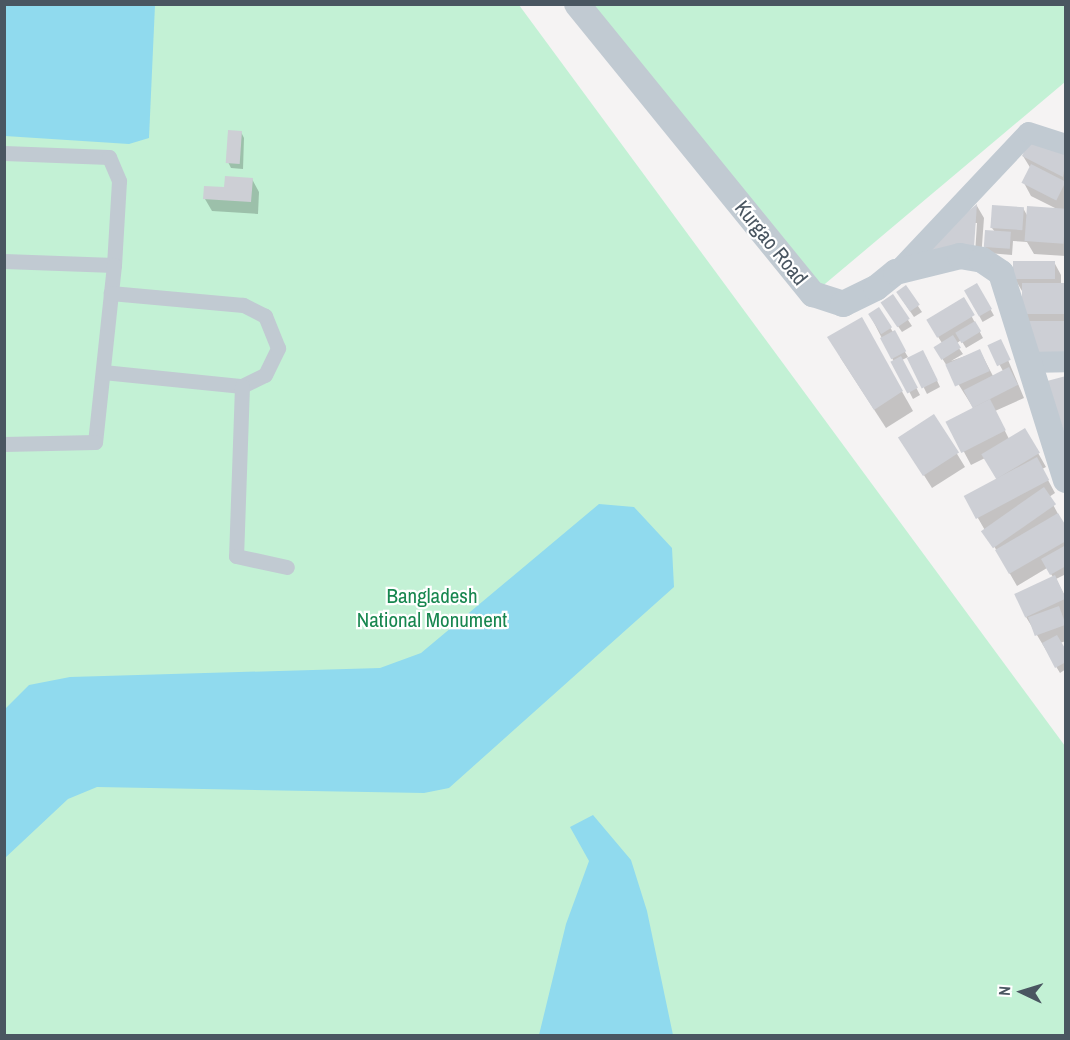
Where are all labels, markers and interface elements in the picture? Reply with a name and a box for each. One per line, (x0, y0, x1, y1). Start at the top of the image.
street label: Kurgao Road (729, 196, 813, 290)
park label: Bangladesh National Monument (357, 583, 507, 633)
north arrow (992, 962, 1052, 1022)
text: N (993, 985, 1015, 996)

